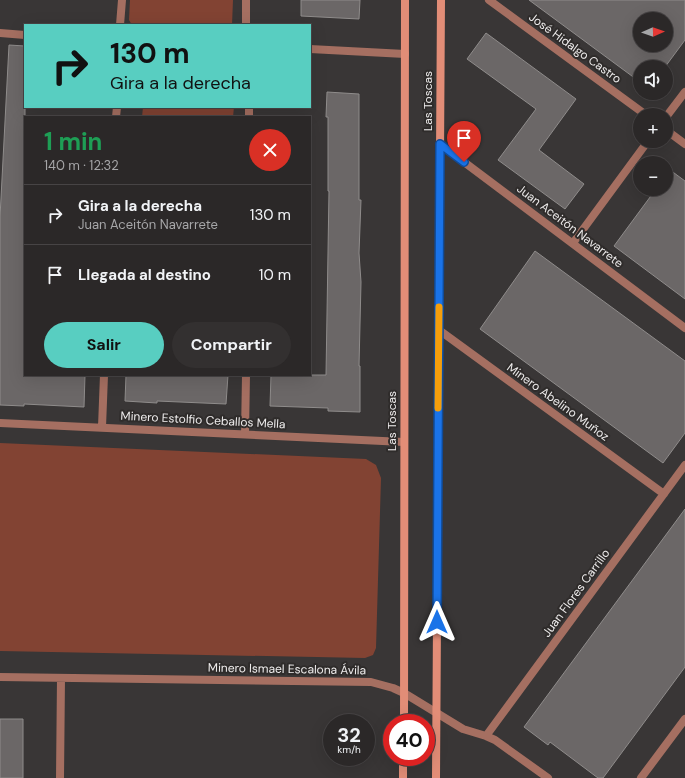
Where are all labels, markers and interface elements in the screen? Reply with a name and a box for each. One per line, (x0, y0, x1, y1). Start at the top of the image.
street label: José Hidalgo Castro (526, 9, 624, 87)
north arrow (633, 12, 673, 52)
map controls (633, 12, 673, 196)
text: 130 m (110, 35, 190, 72)
icon: right (44, 40, 96, 92)
button: sound (633, 60, 673, 100)
text: Gira a la derecha (110, 71, 251, 95)
street label: Las Toscas (420, 71, 436, 131)
button: + (633, 108, 673, 148)
pin (447, 121, 481, 162)
text: 1 min (44, 126, 102, 157)
icon: arrive (453, 127, 475, 149)
button: close (249, 129, 291, 171)
button: − (633, 156, 673, 196)
text: 140 m · 12:32 (44, 157, 119, 174)
street label: Juan Aceitón Navarrete (514, 181, 627, 271)
text: Gira a la derecha (78, 196, 202, 216)
icon: right (44, 204, 66, 226)
text: 130 m (250, 205, 291, 225)
text: Juan Aceitón Navarrete (78, 216, 218, 233)
icon: arrive (44, 264, 66, 286)
text: Llegada al destino (78, 265, 211, 285)
text: 10 m (259, 265, 291, 285)
button: Salir (44, 322, 164, 368)
button: Compartir (172, 322, 291, 368)
street label: Minero Abelino Muñoz (504, 359, 612, 445)
street label: Las Toscas (384, 391, 400, 451)
street label: Minero Estolfio Ceballos Mella (120, 408, 286, 432)
street label: Juan Flores Carrillo (539, 546, 613, 640)
position arrow (416, 601, 458, 643)
street label: Minero Ismael Escalona Ávila (208, 660, 366, 678)
speed limit sign: 40 (383, 714, 435, 766)
text: 32 (337, 722, 361, 748)
text: km/h (337, 743, 361, 756)

